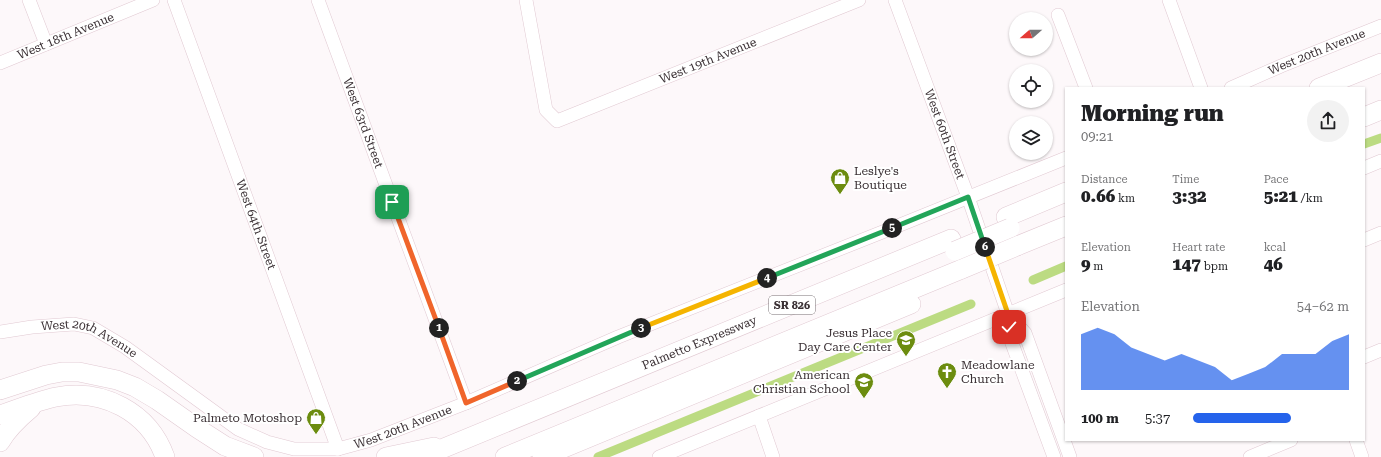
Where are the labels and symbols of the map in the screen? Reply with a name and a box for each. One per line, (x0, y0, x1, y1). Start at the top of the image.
street label: West 18th Avenue (15, 10, 116, 62)
north arrow (1009, 12, 1053, 56)
street label: West 20th Avenue (1266, 26, 1368, 78)
street label: West 19th Avenue (657, 35, 759, 86)
street label: West 63rd Street (340, 76, 386, 170)
street label: West 60th Street (922, 87, 968, 181)
place label: Leslye's Boutique (854, 164, 907, 192)
shop icon: Leslye's Boutique (829, 167, 851, 195)
street label: West 64th Street (233, 178, 279, 272)
pin (375, 185, 409, 219)
pin: 5 (882, 218, 902, 238)
pin: 6 (975, 237, 995, 257)
pin: 4 (757, 268, 777, 288)
road number: SR 826 (769, 296, 815, 314)
pin (992, 310, 1026, 344)
street label: Palmetto Expressway (640, 312, 760, 373)
street label: West 20th Avenue (40, 317, 140, 361)
pin: 1 (429, 318, 449, 338)
pin: 3 (631, 318, 651, 338)
place label: Jesus Place Day Care Center (798, 326, 892, 354)
school or university icon: Jesus Place Day Care Center (895, 329, 917, 357)
place label: Meadowlane Church (961, 358, 1035, 386)
church icon: Meadowlane Church (936, 361, 958, 389)
place label: American Christian School (753, 368, 850, 396)
pin: 2 (507, 371, 527, 391)
school or university icon: American Christian School (853, 371, 875, 399)
street label: West 20th Avenue (352, 402, 454, 451)
shop icon: Palmeto Motoshop (305, 407, 327, 435)
place label: Palmeto Motoshop (193, 411, 302, 425)

